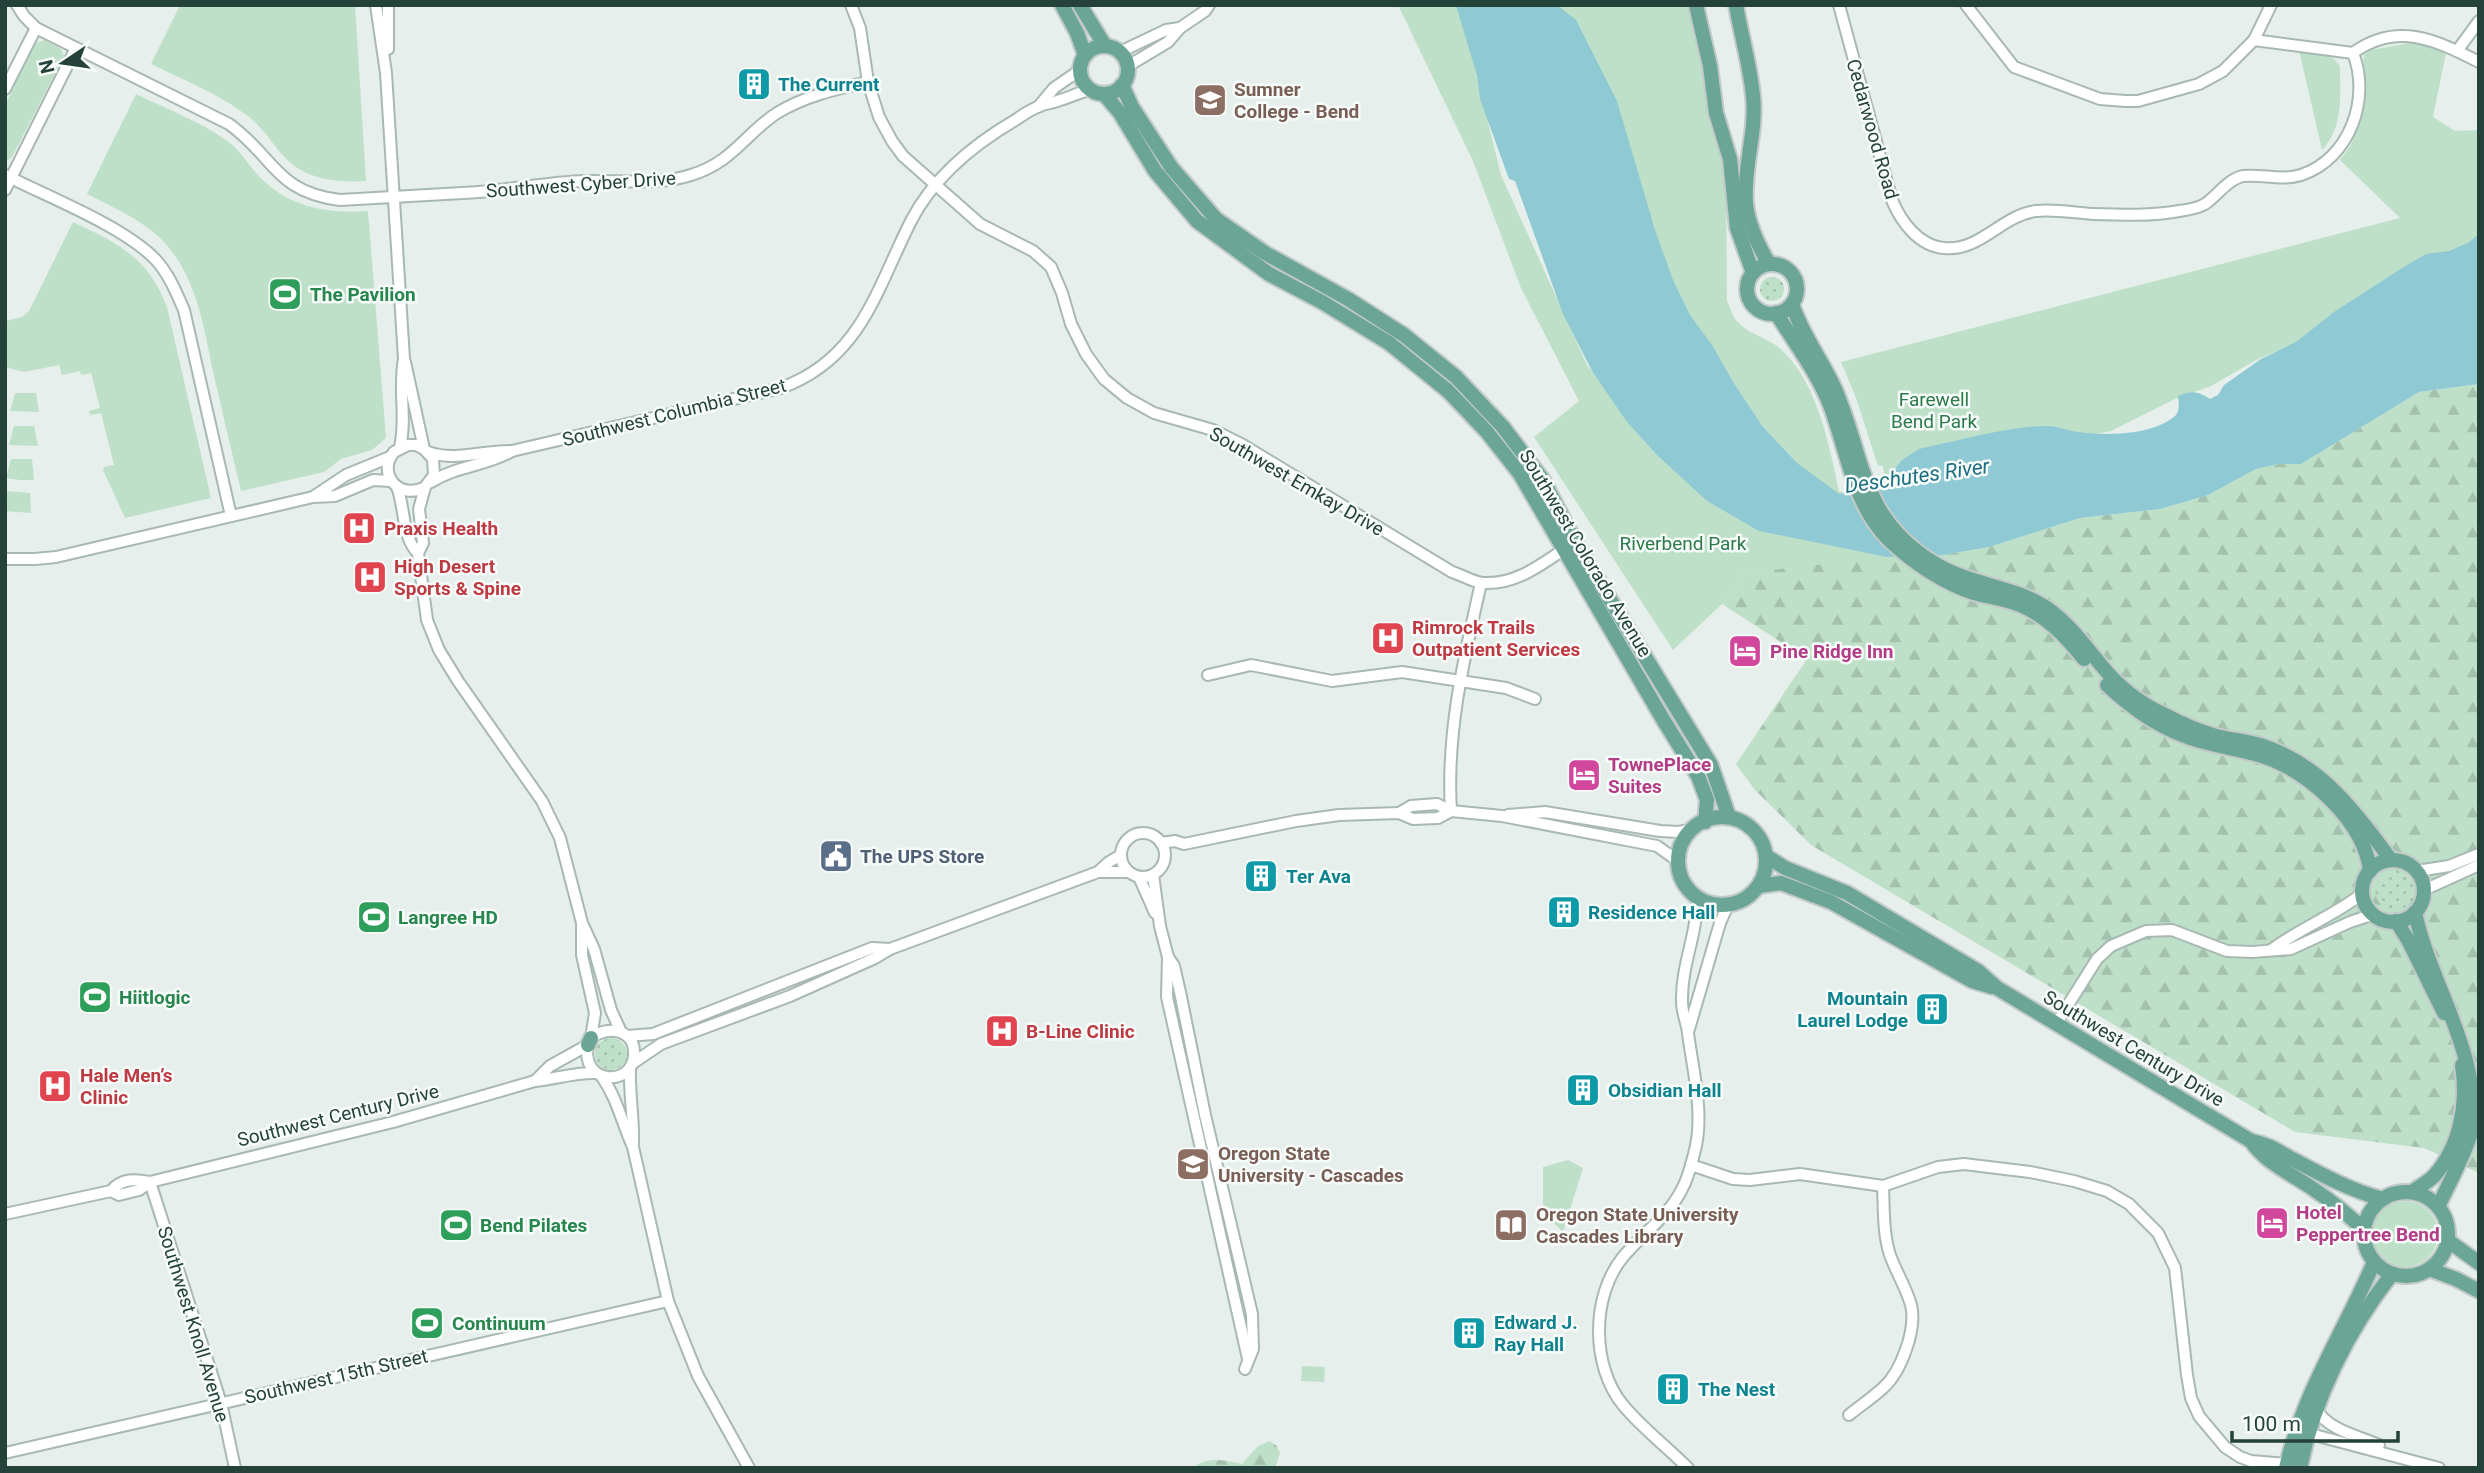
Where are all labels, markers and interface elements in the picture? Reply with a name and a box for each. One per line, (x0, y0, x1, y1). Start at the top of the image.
north arrow (28, 28, 98, 98)
street label: Cedarwood Road (1841, 56, 1904, 202)
text: N (34, 58, 60, 76)
building icon: The Current (735, 65, 773, 103)
place label: The Current (778, 73, 880, 96)
place label: Sumner College - Bend (1234, 78, 1359, 123)
school or university icon: Sumner College - Bend (1191, 81, 1229, 119)
street label: Southwest Cyber Drive (485, 166, 677, 203)
sports icon: The Pavilion (266, 275, 304, 313)
place label: The Pavilion (310, 283, 416, 306)
street label: Southwest Columbia Street (560, 374, 788, 451)
park label: Farewell Bend Park (1891, 388, 1977, 433)
street label: Southwest Emkay Drive (1205, 422, 1388, 541)
street label: Southwest Colorado Avenue (1514, 445, 1657, 661)
water label: Deschutes River (1843, 454, 1992, 498)
hospital icon: Praxis Health (340, 509, 378, 547)
place label: Praxis Health (384, 517, 498, 540)
park label: Riverbend Park (1620, 532, 1747, 555)
place label: High Desert Sports & Spine (394, 555, 521, 600)
hospital icon: High Desert Sports & Spine (351, 558, 389, 596)
place label: Rimrock Trails Outpatient Services (1412, 616, 1580, 661)
hospital icon: Rimrock Trails Outpatient Services (1369, 619, 1407, 657)
hotel icon: Pine Ridge Inn (1726, 632, 1764, 670)
place label: Pine Ridge Inn (1770, 640, 1894, 663)
place label: TownePlace Suites (1608, 753, 1711, 798)
hotel icon: TownePlace Suites (1565, 756, 1603, 794)
public building icon: The UPS Store (817, 837, 855, 875)
place label: The UPS Store (860, 845, 984, 868)
building icon: Ter Ava (1242, 857, 1280, 895)
place label: Ter Ava (1286, 865, 1351, 888)
building icon: Residence Hall (1545, 893, 1583, 931)
sports icon: Langree HD (355, 898, 393, 936)
place label: Residence Hall (1588, 901, 1715, 924)
place label: Langree HD (398, 906, 498, 929)
sports icon: Hiitlogic (76, 978, 114, 1016)
street label: Southwest Century Drive (2039, 985, 2228, 1112)
place label: Hiitlogic (119, 986, 191, 1009)
place label: Mountain Laurel Lodge (1797, 987, 1908, 1032)
building icon: Mountain Laurel Lodge (1913, 990, 1951, 1028)
hospital icon: B-Line Clinic (983, 1012, 1021, 1050)
place label: B-Line Clinic (1026, 1020, 1135, 1043)
place label: Hale Men’s Clinic (80, 1064, 173, 1109)
hospital icon: Hale Men’s Clinic (36, 1067, 74, 1105)
building icon: Obsidian Hall (1564, 1071, 1602, 1109)
street label: Southwest Century Drive (235, 1079, 441, 1152)
place label: Obsidian Hall (1608, 1079, 1721, 1102)
place label: Oregon State University - Cascades (1218, 1142, 1404, 1187)
school or university icon: Oregon State University - Cascades (1174, 1145, 1212, 1183)
place label: Hotel Peppertree Bend (2296, 1201, 2440, 1246)
place label: Oregon State University Cascades Library (1536, 1203, 1739, 1248)
hotel icon: Hotel Peppertree Bend (2253, 1204, 2291, 1242)
sports icon: Bend Pilates (437, 1206, 475, 1244)
library icon: Oregon State University Cascades Library (1492, 1206, 1530, 1244)
place label: Bend Pilates (480, 1214, 588, 1237)
street label: Southwest Knoll Avenue (153, 1223, 234, 1425)
sports icon: Continuum (408, 1304, 446, 1342)
place label: Edward J. Ray Hall (1494, 1311, 1578, 1356)
place label: Continuum (452, 1312, 546, 1335)
building icon: Edward J. Ray Hall (1450, 1314, 1488, 1352)
street label: Southwest 15th Street (242, 1344, 430, 1409)
building icon: The Nest (1654, 1370, 1692, 1408)
place label: The Nest (1698, 1378, 1776, 1401)
scale bar (2232, 1400, 2398, 1444)
text: 100 m (2242, 1412, 2301, 1436)

